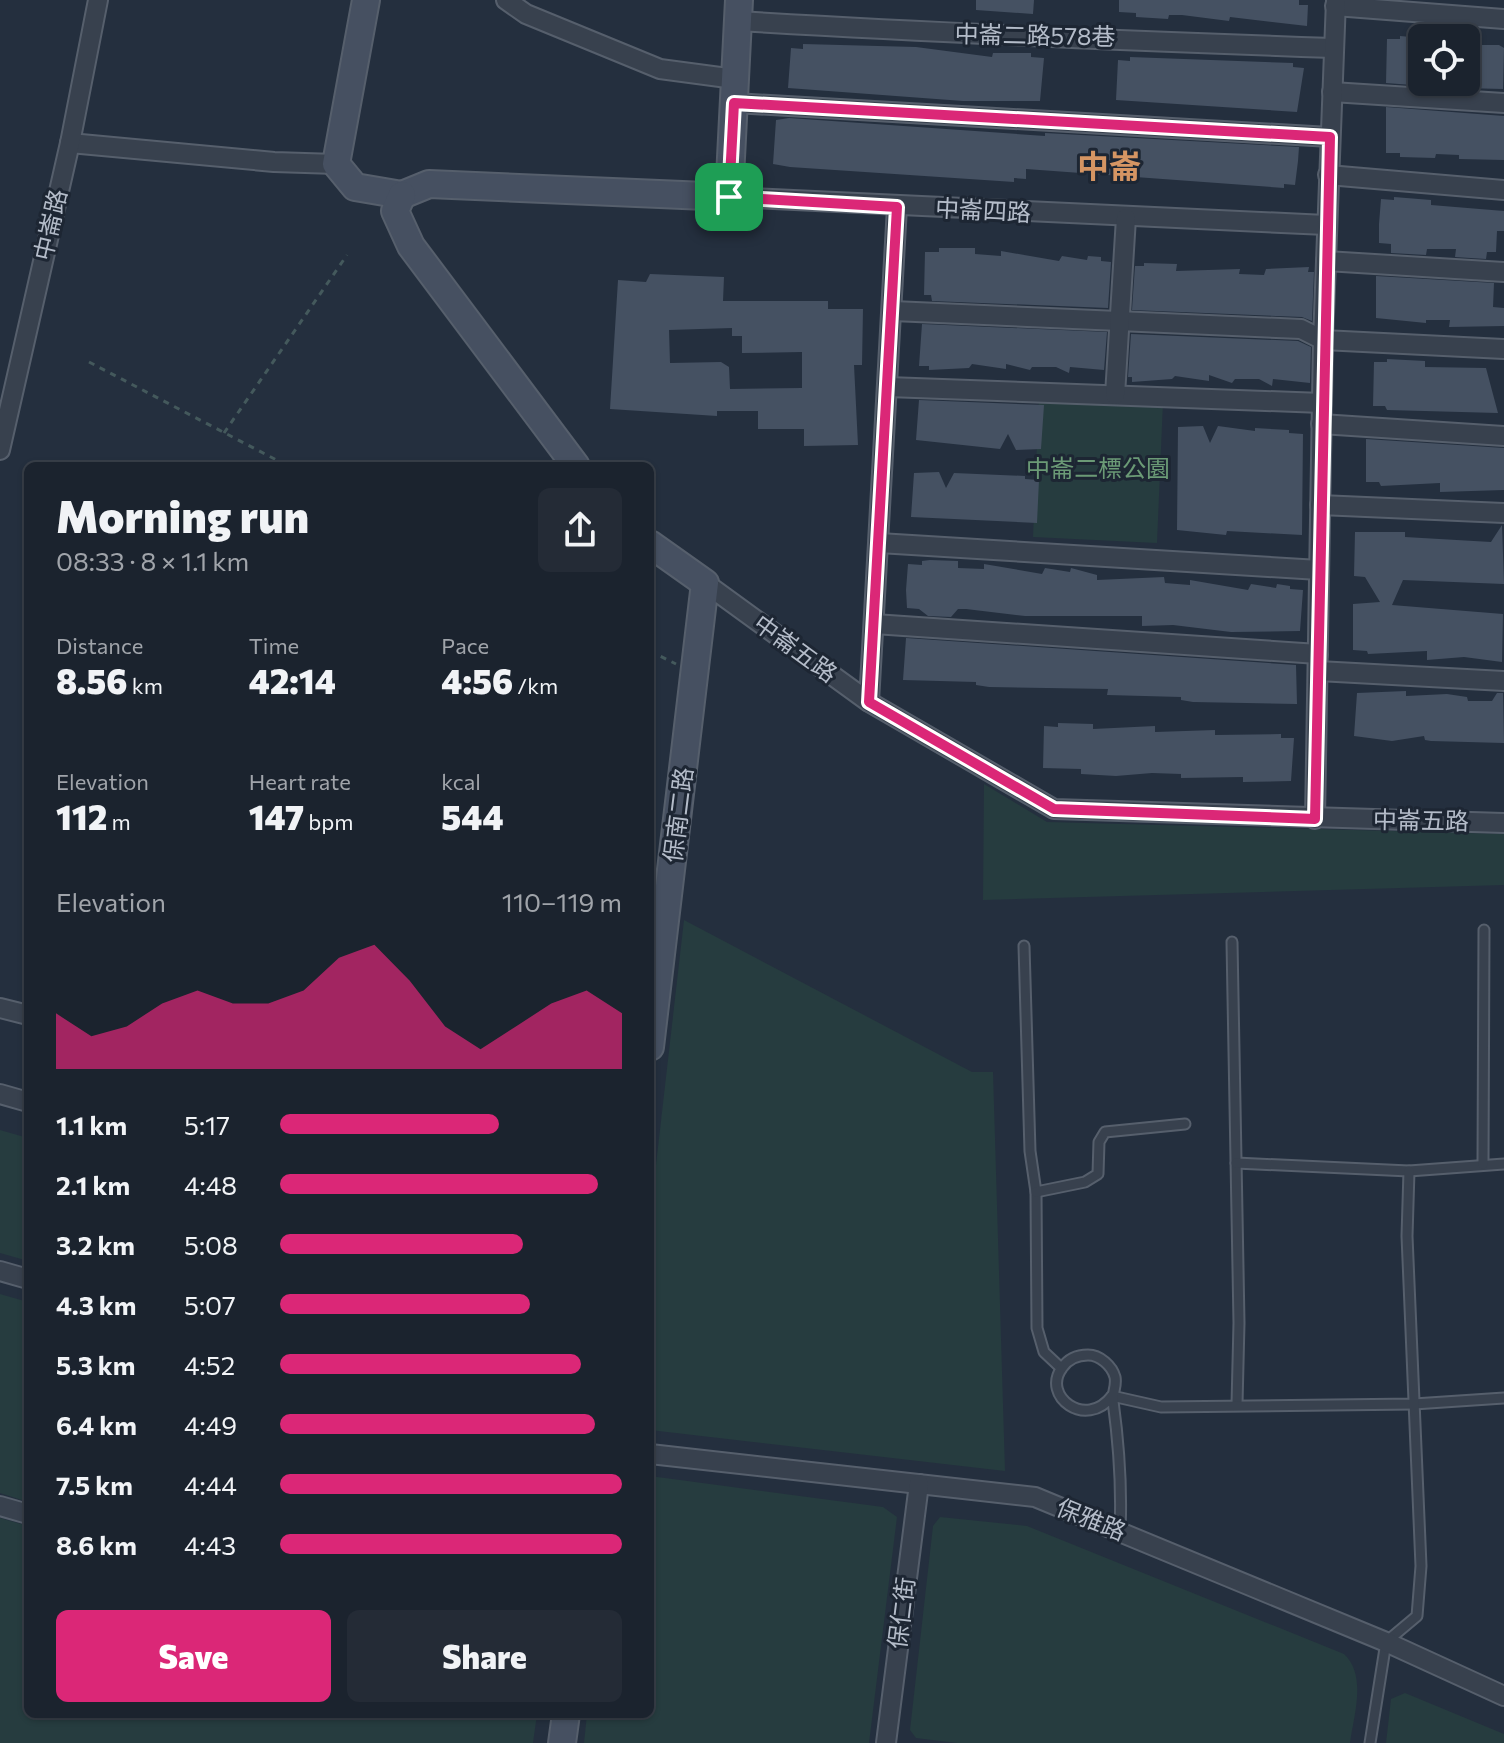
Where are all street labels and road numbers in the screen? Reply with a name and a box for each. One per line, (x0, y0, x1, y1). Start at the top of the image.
street label: 中崙二路578巷 (954, 19, 1116, 50)
street label: 中崙路 (27, 186, 72, 263)
street label: 中崙四路 (934, 193, 1032, 226)
street label: 中崙五路 (749, 608, 843, 688)
street label: 保南二路 (657, 765, 698, 864)
street label: 中崙五路 (1373, 804, 1469, 835)
street label: 保雅路 (1053, 1492, 1130, 1546)
street label: 保仁街 (882, 1575, 919, 1650)

